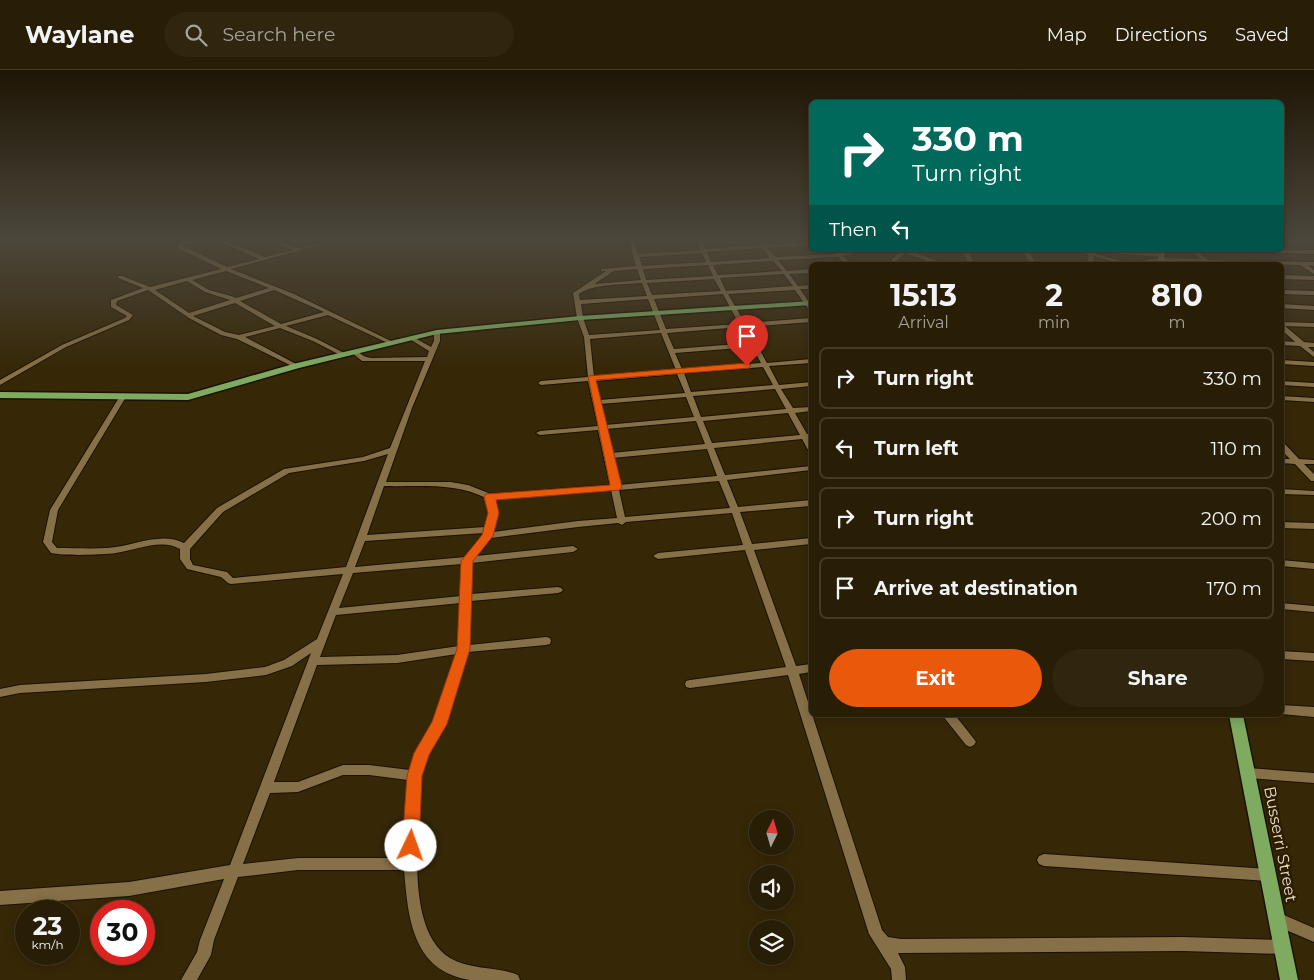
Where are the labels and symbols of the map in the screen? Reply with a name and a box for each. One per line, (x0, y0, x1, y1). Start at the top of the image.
pin (726, 315, 768, 366)
street label: Busserri Street (1260, 785, 1301, 904)
north arrow (749, 810, 794, 855)
position arrow (384, 819, 436, 871)
speed limit sign: 30 (90, 900, 155, 965)

